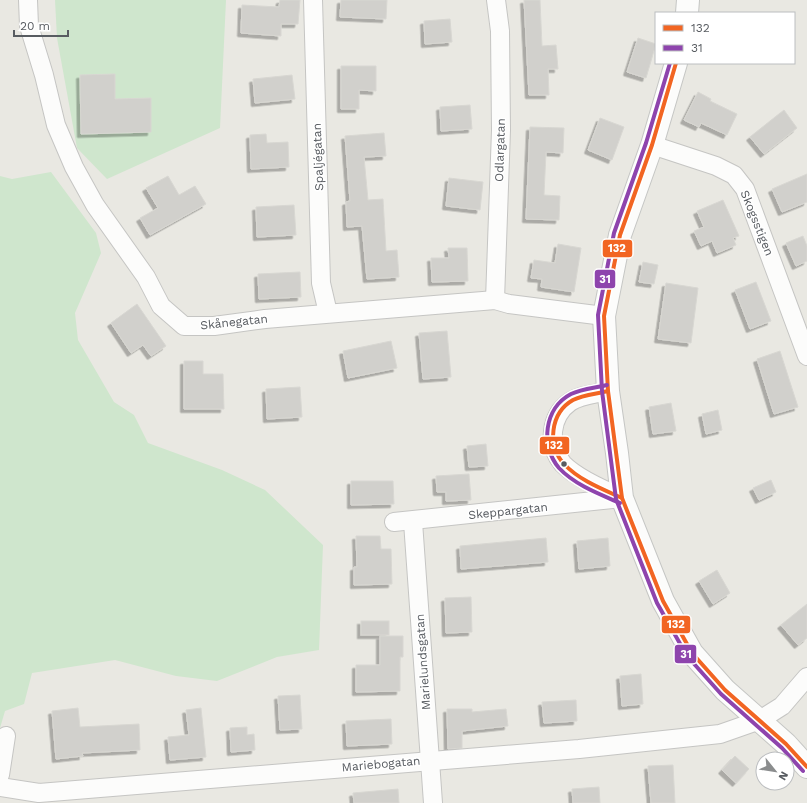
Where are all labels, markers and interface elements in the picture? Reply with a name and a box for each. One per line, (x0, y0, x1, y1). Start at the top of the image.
scale bar (14, 12, 68, 38)
legend (655, 12, 795, 64)
text: 20 m (20, 19, 50, 33)
text: 132 (691, 21, 710, 35)
text: 31 (691, 41, 703, 55)
street label: Odlargatan (492, 118, 508, 182)
street label: Spaljégatan (310, 123, 326, 191)
street label: Skogsstigen (737, 188, 777, 258)
line badge: 132 (602, 239, 633, 258)
text: 132 (608, 242, 626, 255)
line badge: 31 (594, 269, 616, 289)
text: 31 (599, 273, 611, 286)
street label: Skånegatan (200, 311, 268, 333)
line badge: 132 (539, 436, 570, 455)
text: 132 (545, 439, 563, 452)
unlabelled marker (559, 459, 569, 469)
street label: Skeppargatan (468, 500, 548, 522)
street label: Marielundsgatan (413, 613, 433, 711)
line badge: 132 (661, 615, 691, 634)
text: 132 (667, 618, 685, 631)
line badge: 31 (674, 644, 697, 664)
text: 31 (680, 648, 692, 661)
north arrow (755, 751, 795, 791)
street label: Mariebogatan (341, 754, 421, 774)
text: N (776, 769, 791, 783)

